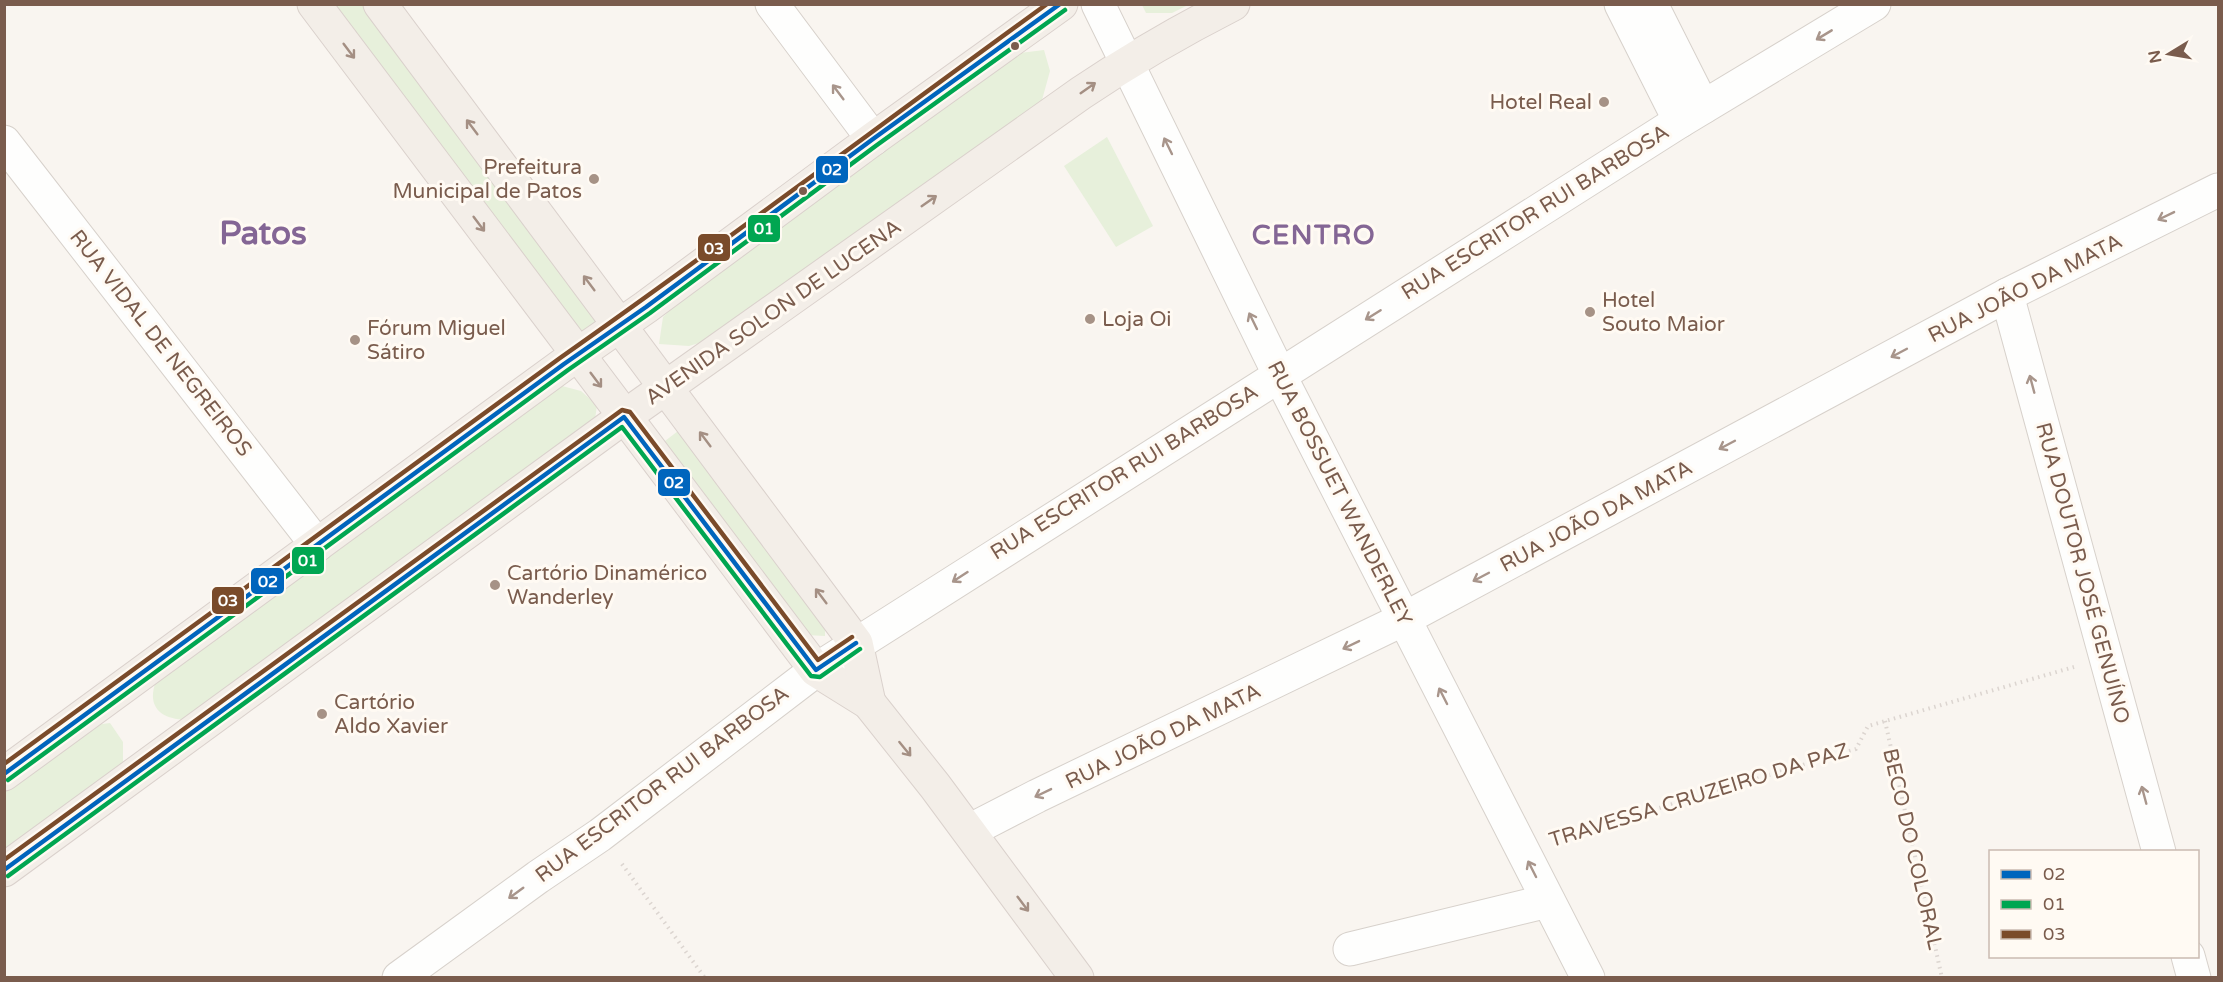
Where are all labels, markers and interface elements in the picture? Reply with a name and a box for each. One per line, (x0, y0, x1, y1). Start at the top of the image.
north arrow (2139, 24, 2199, 84)
one-way arrow (1816, 29, 1833, 41)
unlabelled marker (1009, 40, 1021, 52)
one-way arrow (343, 43, 356, 59)
text: N (2144, 48, 2166, 65)
one-way arrow (1080, 82, 1096, 94)
one-way arrow (832, 85, 844, 101)
place label: Hotel Real (1489, 90, 1592, 115)
marker: Hotel Real (1597, 95, 1611, 109)
one-way arrow (465, 119, 478, 135)
street label: RUA ESCRITOR RUI BARBOSA (1397, 119, 1674, 305)
one-way arrow (1161, 137, 1173, 155)
place label: Prefeitura Municipal de Patos (393, 155, 582, 204)
line badge: 02 (815, 155, 849, 184)
text: 02 (822, 160, 842, 180)
marker: Prefeitura Municipal de Patos (587, 172, 601, 186)
unlabelled marker (797, 185, 809, 197)
one-way arrow (921, 195, 937, 207)
one-way arrow (2158, 211, 2176, 222)
district label: Patos (219, 214, 307, 253)
street label: AVENIDA SOLON DE LUCENA (641, 214, 906, 411)
line badge: 01 (747, 214, 781, 243)
one-way arrow (473, 215, 485, 231)
text: 01 (754, 219, 774, 239)
district label: CENTRO (1252, 219, 1376, 252)
street label: RUA VIDAL DE NEGREIROS (64, 225, 257, 462)
street label: RUA JOÃO DA MATA (1924, 229, 2126, 348)
line badge: 03 (697, 233, 731, 262)
text: 03 (704, 239, 724, 259)
one-way arrow (582, 275, 595, 291)
place label: Hotel Souto Maior (1602, 288, 1725, 337)
marker: Hotel Souto Maior (1583, 305, 1597, 319)
place label: Loja Oi (1102, 307, 1172, 332)
one-way arrow (1365, 309, 1382, 321)
marker: Loja Oi (1083, 312, 1097, 326)
one-way arrow (1247, 313, 1259, 331)
place label: Fórum Miguel Sátiro (367, 316, 506, 365)
marker: Fórum Miguel Sátiro (348, 333, 362, 347)
one-way arrow (1891, 347, 1908, 359)
street label: RUA BOSSUET WANDERLEY (1262, 357, 1417, 630)
one-way arrow (590, 371, 603, 387)
one-way arrow (2025, 375, 2037, 394)
street label: RUA ESCRITOR RUI BARBOSA (986, 379, 1263, 565)
street label: RUA DOUTOR JOSÉ GENUÍNO (2030, 420, 2135, 726)
one-way arrow (699, 432, 711, 448)
one-way arrow (1719, 440, 1737, 451)
street label: RUA JOÃO DA MATA (1496, 455, 1697, 578)
line badge: 02 (657, 468, 691, 497)
text: 02 (664, 473, 684, 493)
line badge: 01 (291, 546, 325, 575)
text: 01 (298, 551, 318, 571)
place label: Cartório Dinamérico Wanderley (507, 561, 707, 610)
line badge: 02 (250, 567, 285, 595)
one-way arrow (952, 571, 969, 583)
text: 02 (258, 572, 278, 592)
one-way arrow (1473, 572, 1491, 583)
marker: Cartório Dinamérico Wanderley (488, 578, 502, 592)
line badge: 03 (211, 586, 245, 615)
one-way arrow (815, 588, 828, 604)
text: 03 (218, 591, 238, 611)
one-way arrow (1343, 639, 1361, 651)
street label: RUA JOÃO DA MATA (1061, 678, 1265, 795)
street label: RUA ESCRITOR RUI BARBOSA (531, 681, 794, 888)
one-way arrow (1437, 687, 1449, 705)
place label: Cartório Aldo Xavier (334, 690, 448, 739)
marker: Cartório Aldo Xavier (315, 707, 329, 721)
street label: TRAVESSA CRUZEIRO DA PAZ (1546, 738, 1852, 853)
one-way arrow (899, 741, 912, 757)
street label: BECO DO COLORAL (1877, 746, 1948, 952)
one-way arrow (2137, 786, 2149, 805)
one-way arrow (1035, 788, 1053, 800)
legend (1989, 850, 2199, 958)
one-way arrow (1526, 861, 1537, 879)
text: 02 (2043, 863, 2066, 885)
one-way arrow (509, 887, 525, 899)
text: 01 (2043, 893, 2066, 915)
one-way arrow (1017, 896, 1029, 912)
text: 03 (2043, 923, 2066, 945)

